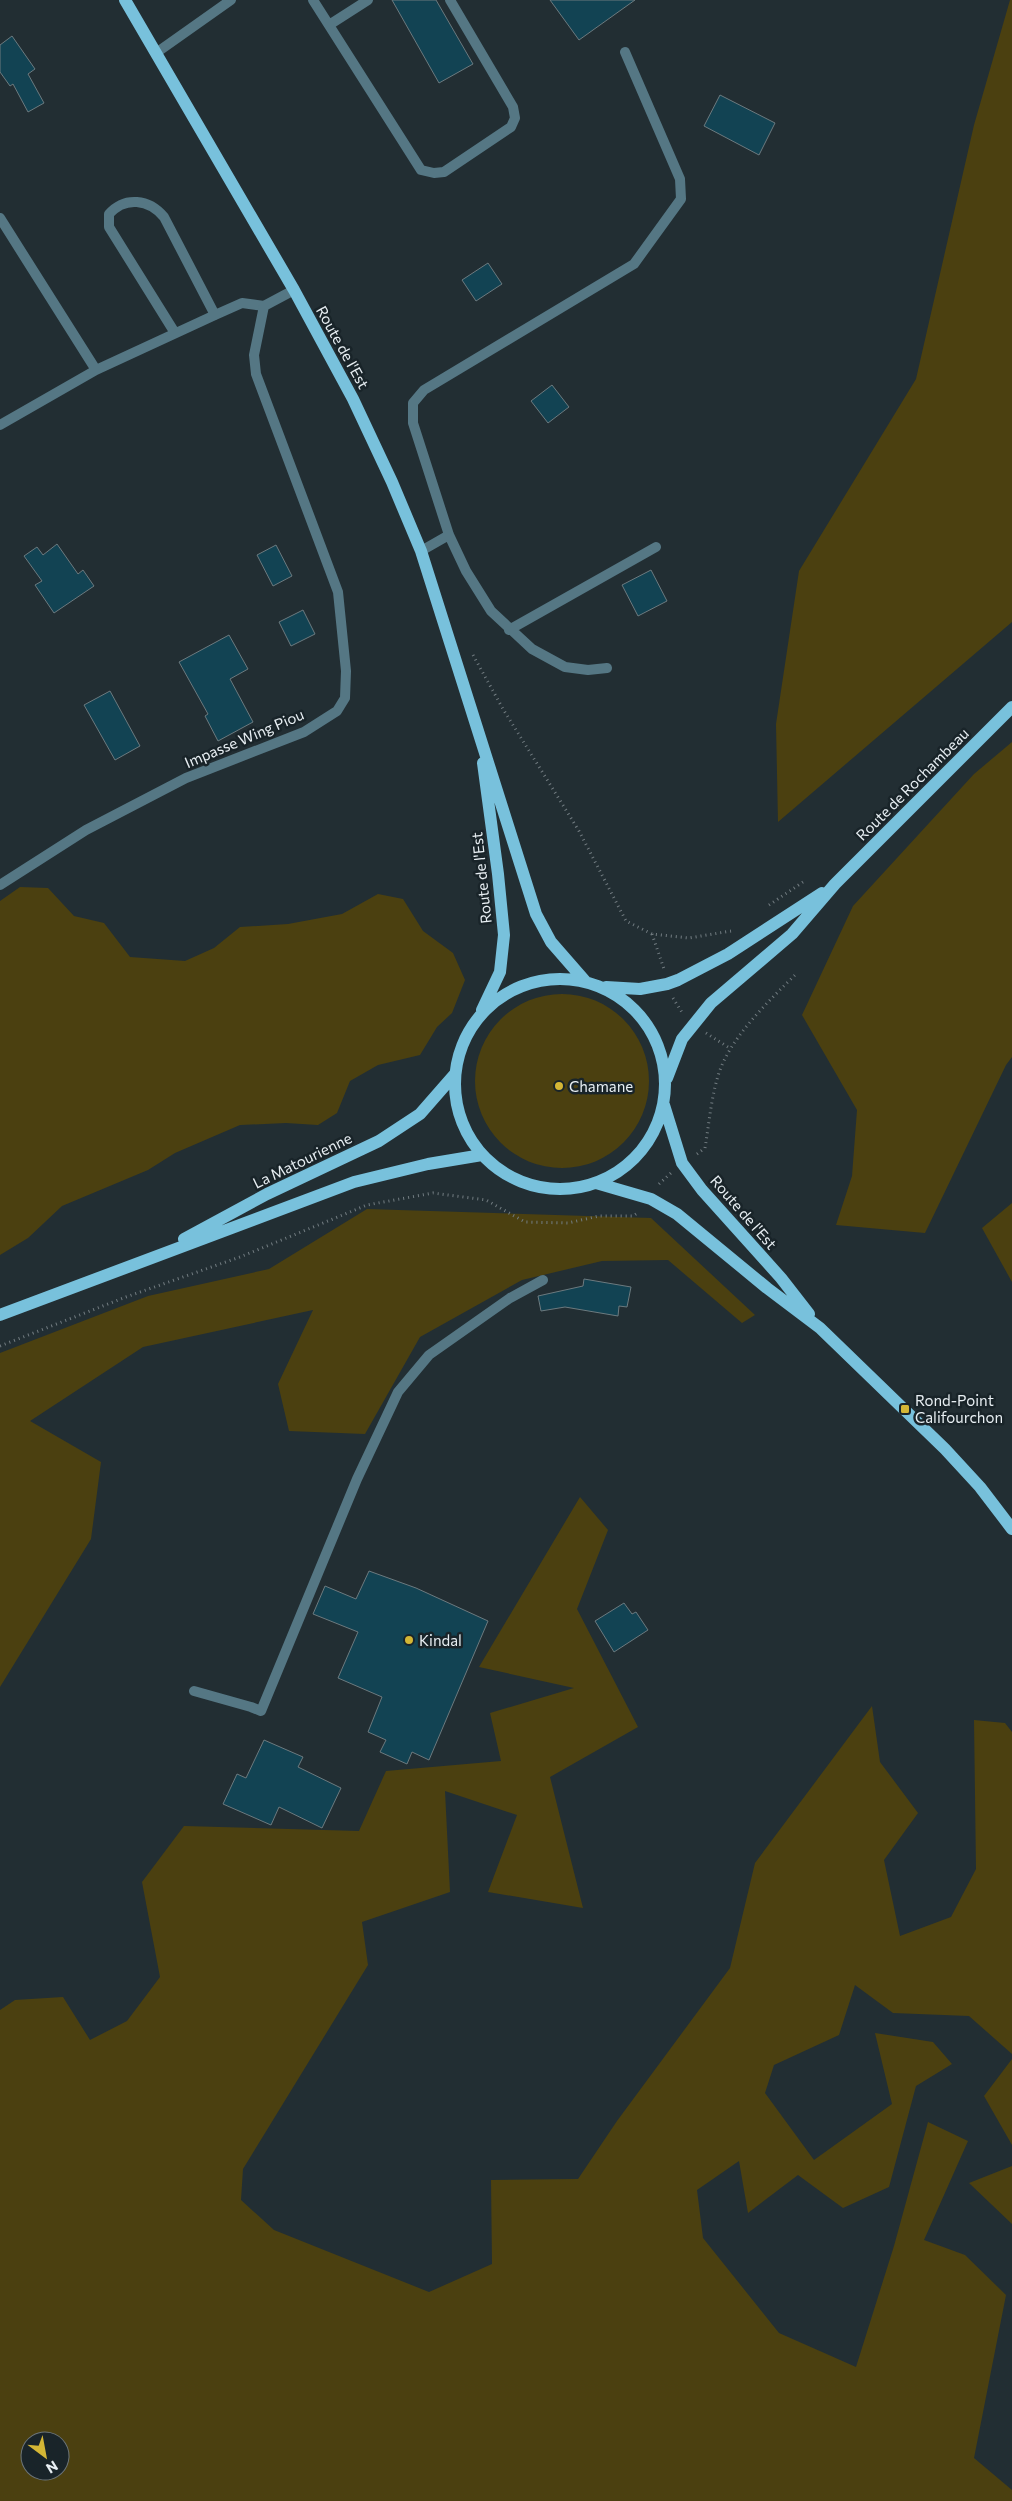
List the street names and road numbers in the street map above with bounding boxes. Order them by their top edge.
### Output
street label: Route de l'Est [313,302,373,392]
street label: Impasse Wing Piou [182,705,306,771]
street label: Route de Rochambeau [852,724,972,844]
street label: Route de l'Est [467,831,495,925]
street label: La Matourienne [250,1128,354,1192]
street label: Route de l'Est [707,1171,781,1253]

